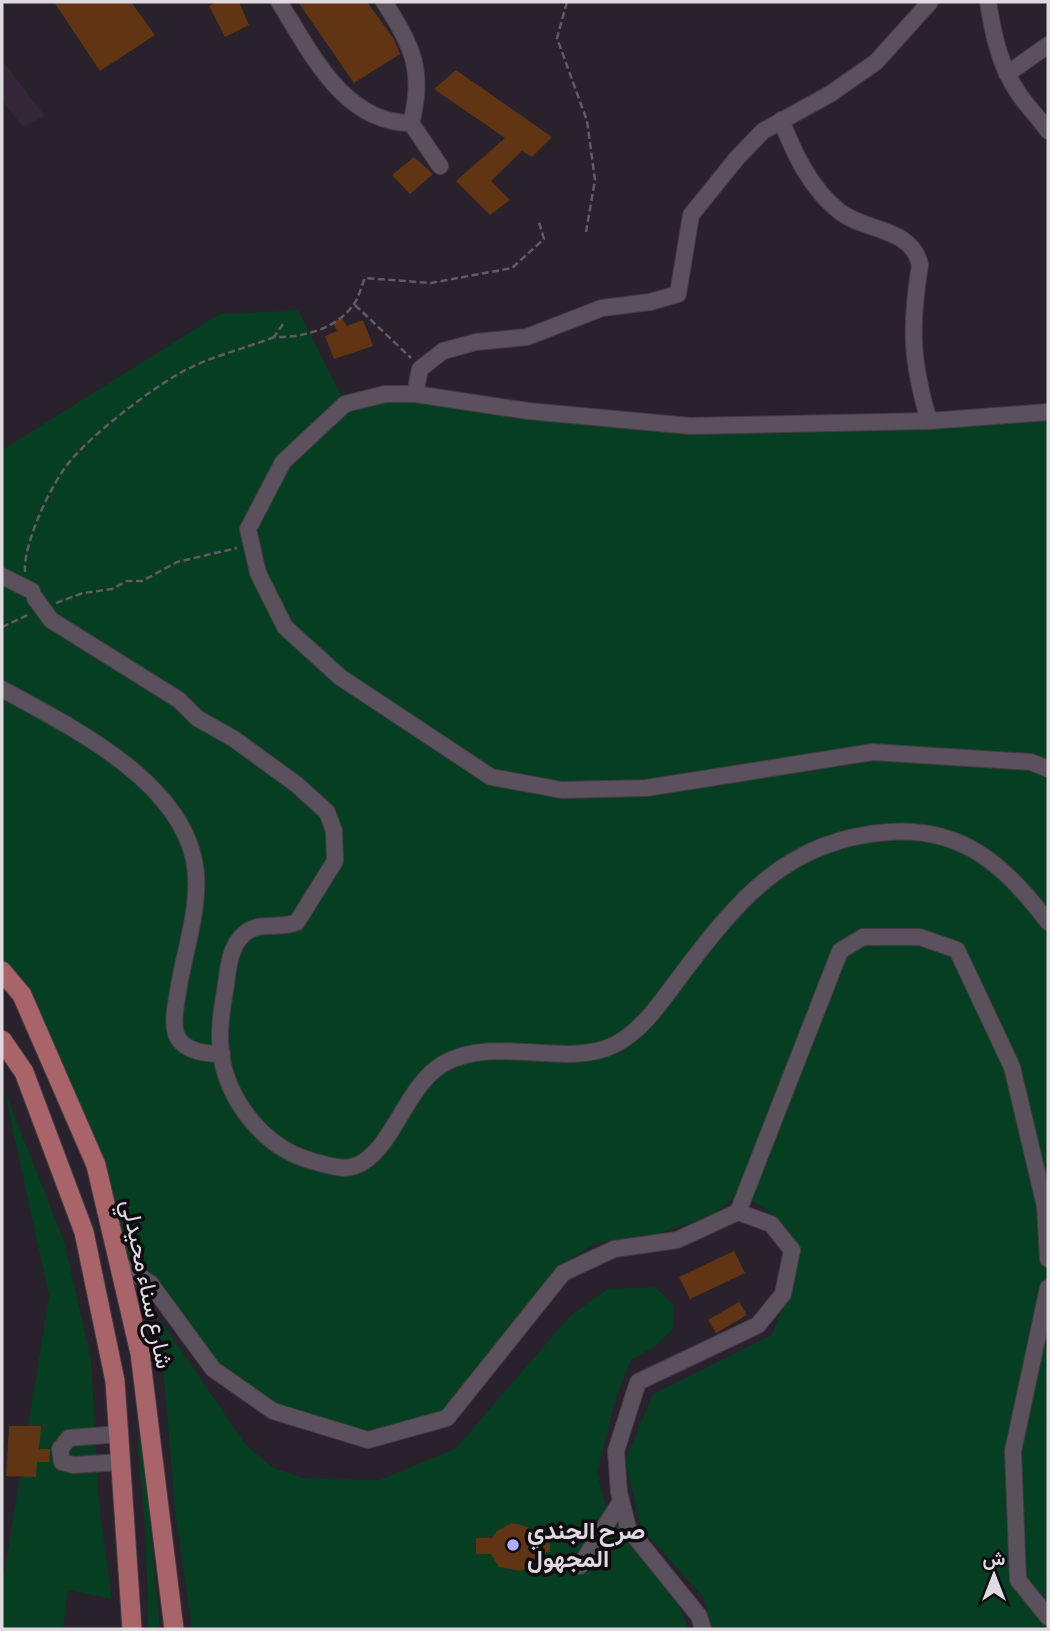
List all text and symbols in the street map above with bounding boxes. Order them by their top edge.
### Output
street label: شارع سناء محيدلي [111,1197,176,1372]
place label: صرح الجندي المجهول [527,1520,645,1574]
marker: صرح الجندي المجهول [505,1537,521,1553]
north arrow [959,1540,1029,1610]
text: ش [983,1550,1006,1570]

